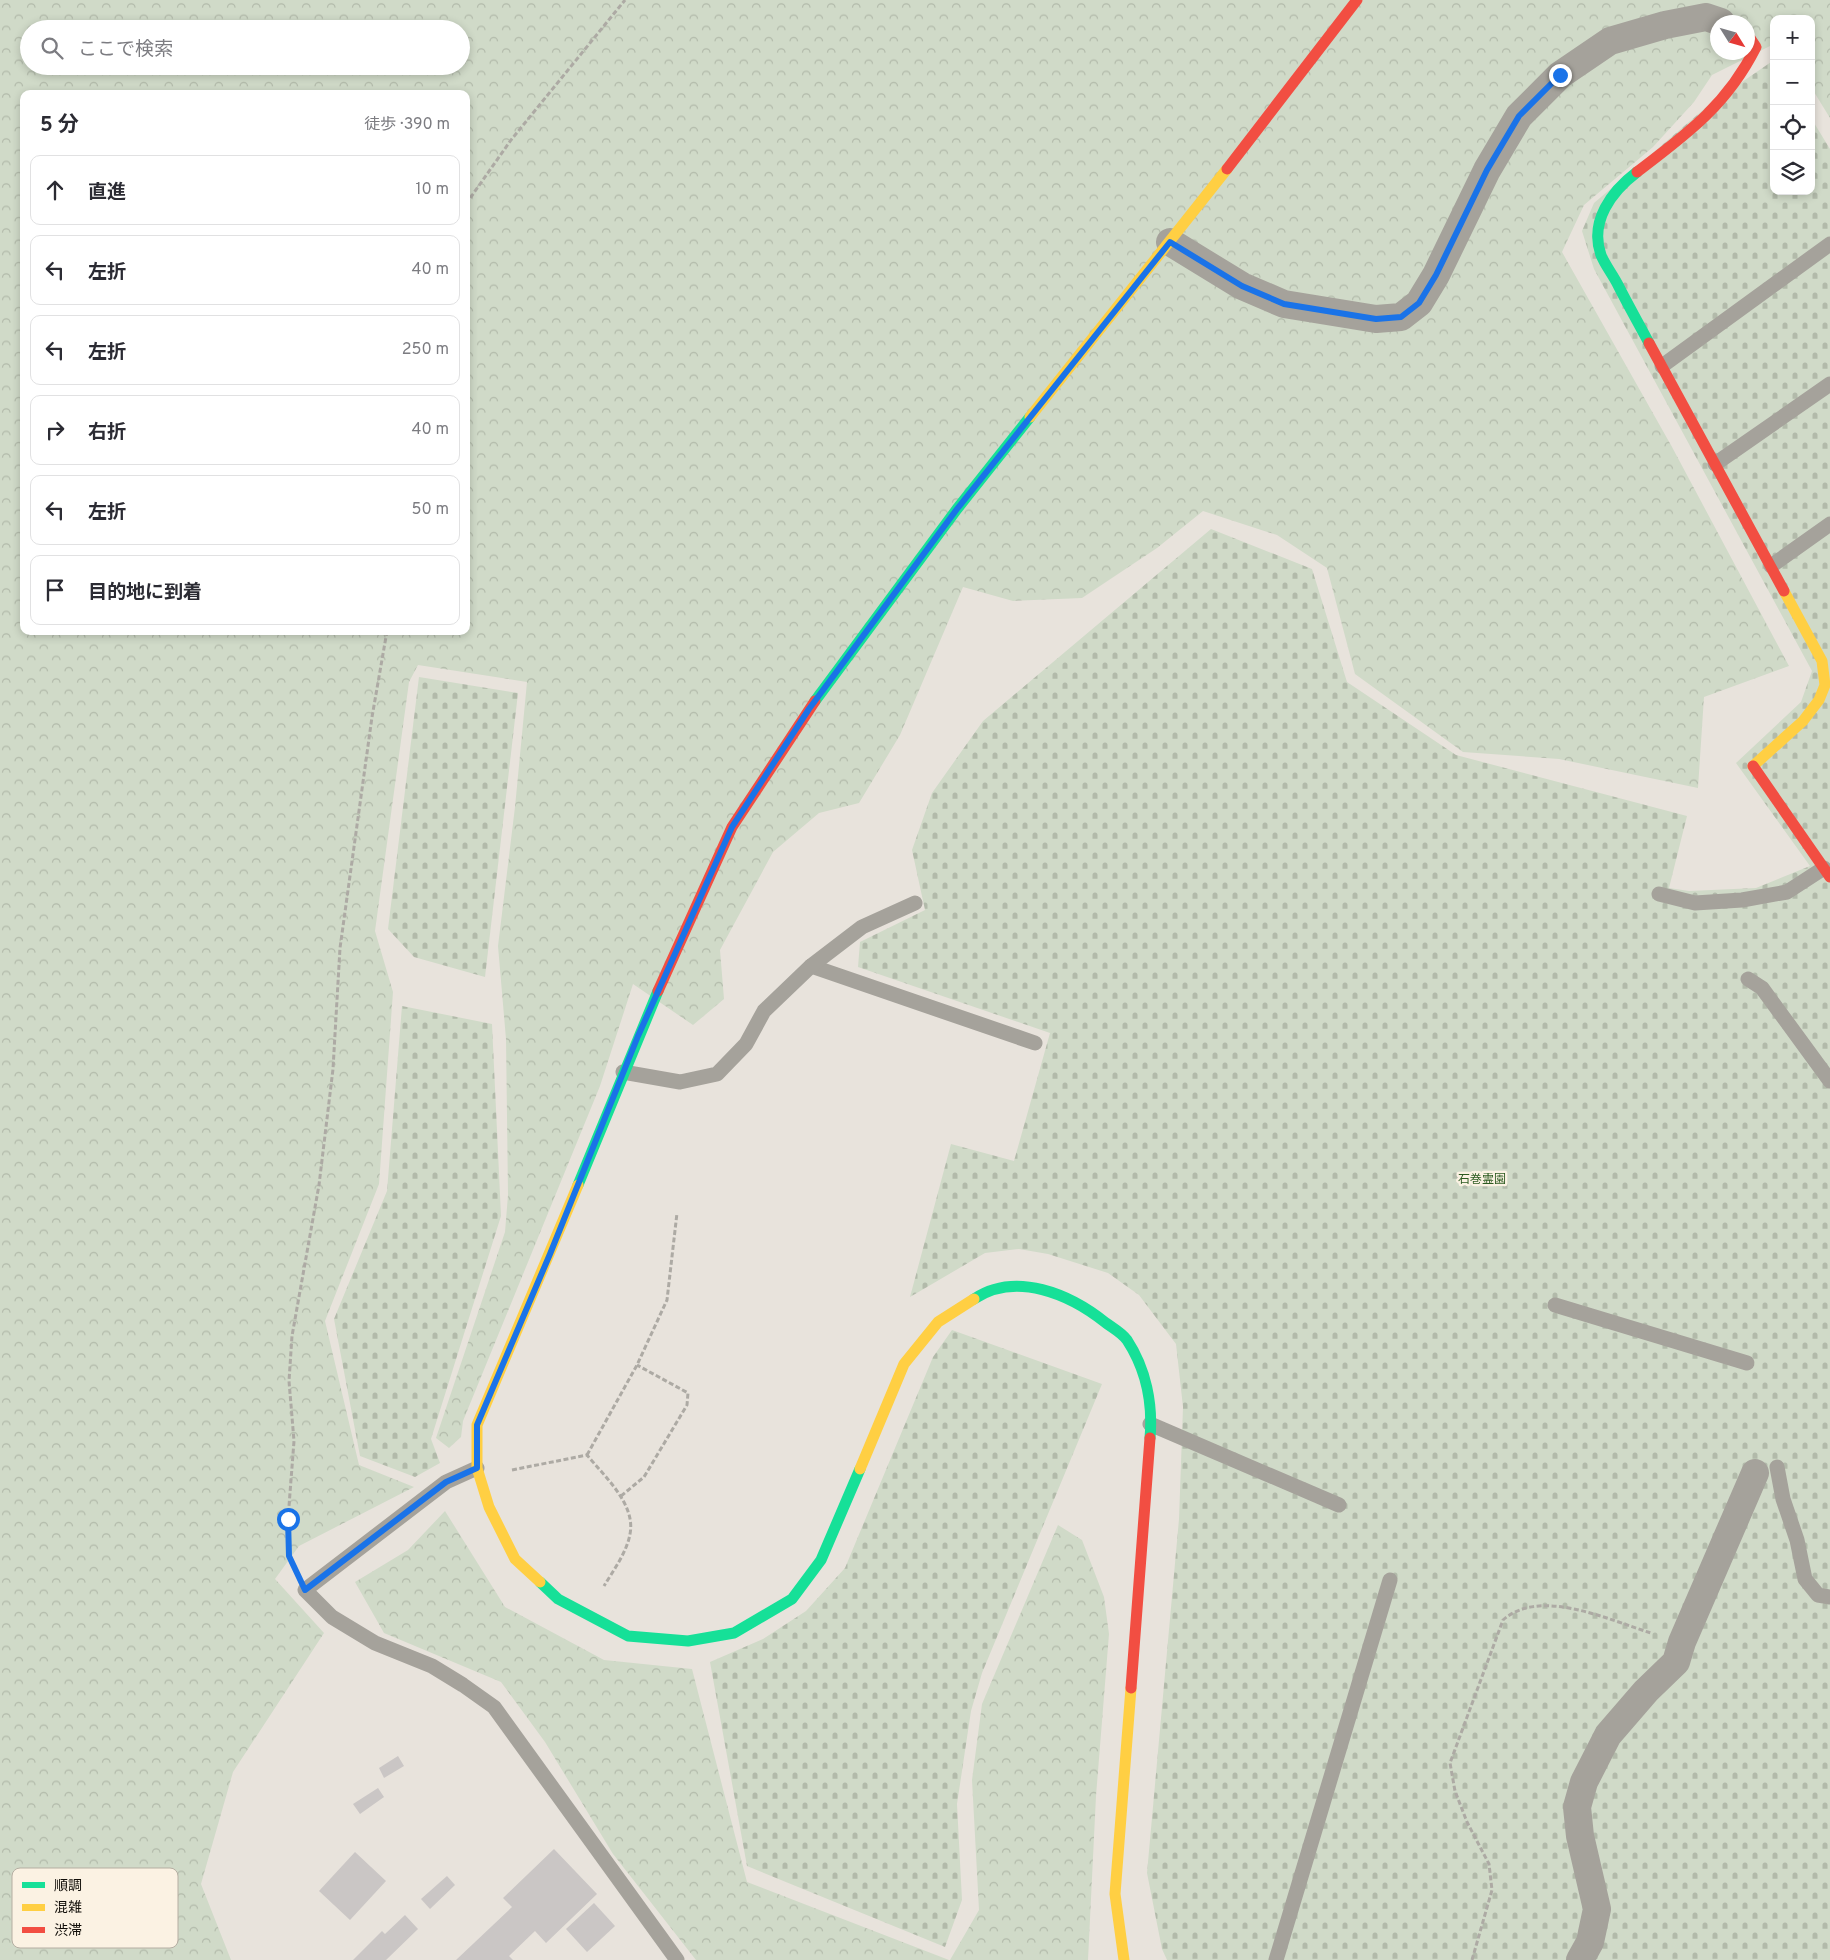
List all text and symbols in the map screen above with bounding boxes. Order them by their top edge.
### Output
north arrow [1710,15,1755,60]
map controls [1770,15,1815,195]
button: + [1770,15,1815,60]
search box [20,20,470,75]
icon: search [38,34,66,62]
text: ここで検索 [78,38,173,62]
button: − [1770,60,1815,105]
route end [1549,64,1572,87]
button: locate [1770,105,1815,150]
text: 5 分 [40,112,79,139]
text: 徒歩 · 390 m [364,115,450,135]
button: layers [1770,150,1815,195]
icon: ahead [41,176,69,204]
text: 10 m [415,180,449,200]
text: 直進 [88,181,126,205]
icon: left [41,256,69,284]
text: 40 m [411,260,449,280]
text: 左折 [88,261,126,285]
icon: left [41,336,69,364]
text: 250 m [402,340,449,360]
text: 左折 [88,341,126,365]
icon: right [41,416,69,444]
text: 40 m [411,420,449,440]
text: 右折 [88,421,126,445]
icon: left [41,496,69,524]
text: 50 m [412,500,449,520]
text: 左折 [88,501,126,525]
icon: arrive [41,576,69,604]
text: 目的地に到着 [88,581,202,605]
park label: 石巻霊園 [1458,1172,1506,1188]
route start [277,1508,300,1531]
legend [12,1868,178,1948]
text: 順調 [54,1878,82,1895]
text: 混雑 [54,1899,82,1917]
text: 渋滞 [54,1923,82,1940]

